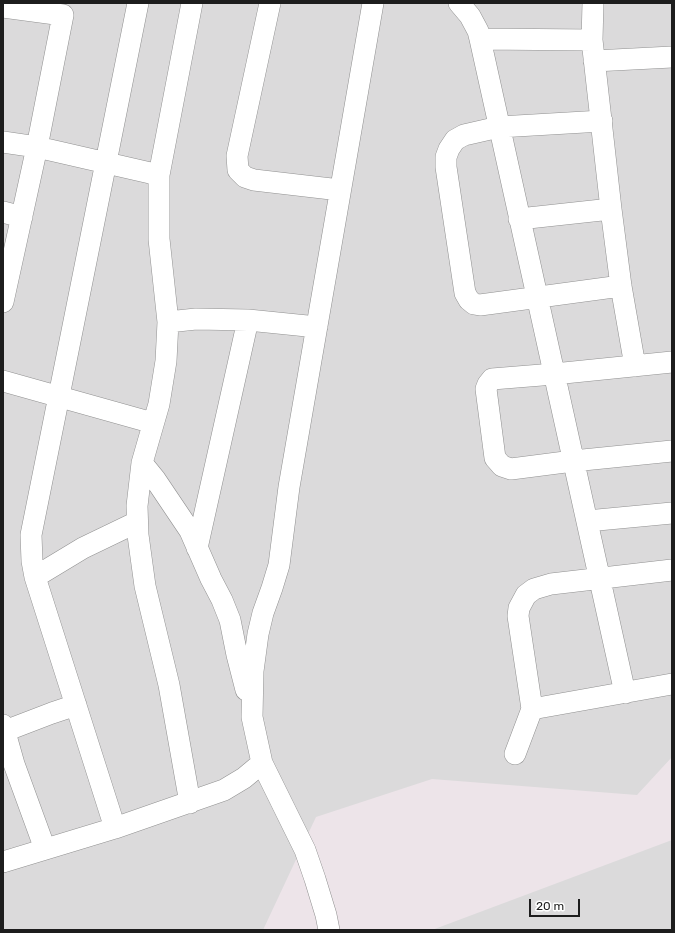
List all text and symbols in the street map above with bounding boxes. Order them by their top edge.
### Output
scale bar [531,891,582,917]
text: 20 m [536,899,564,913]

